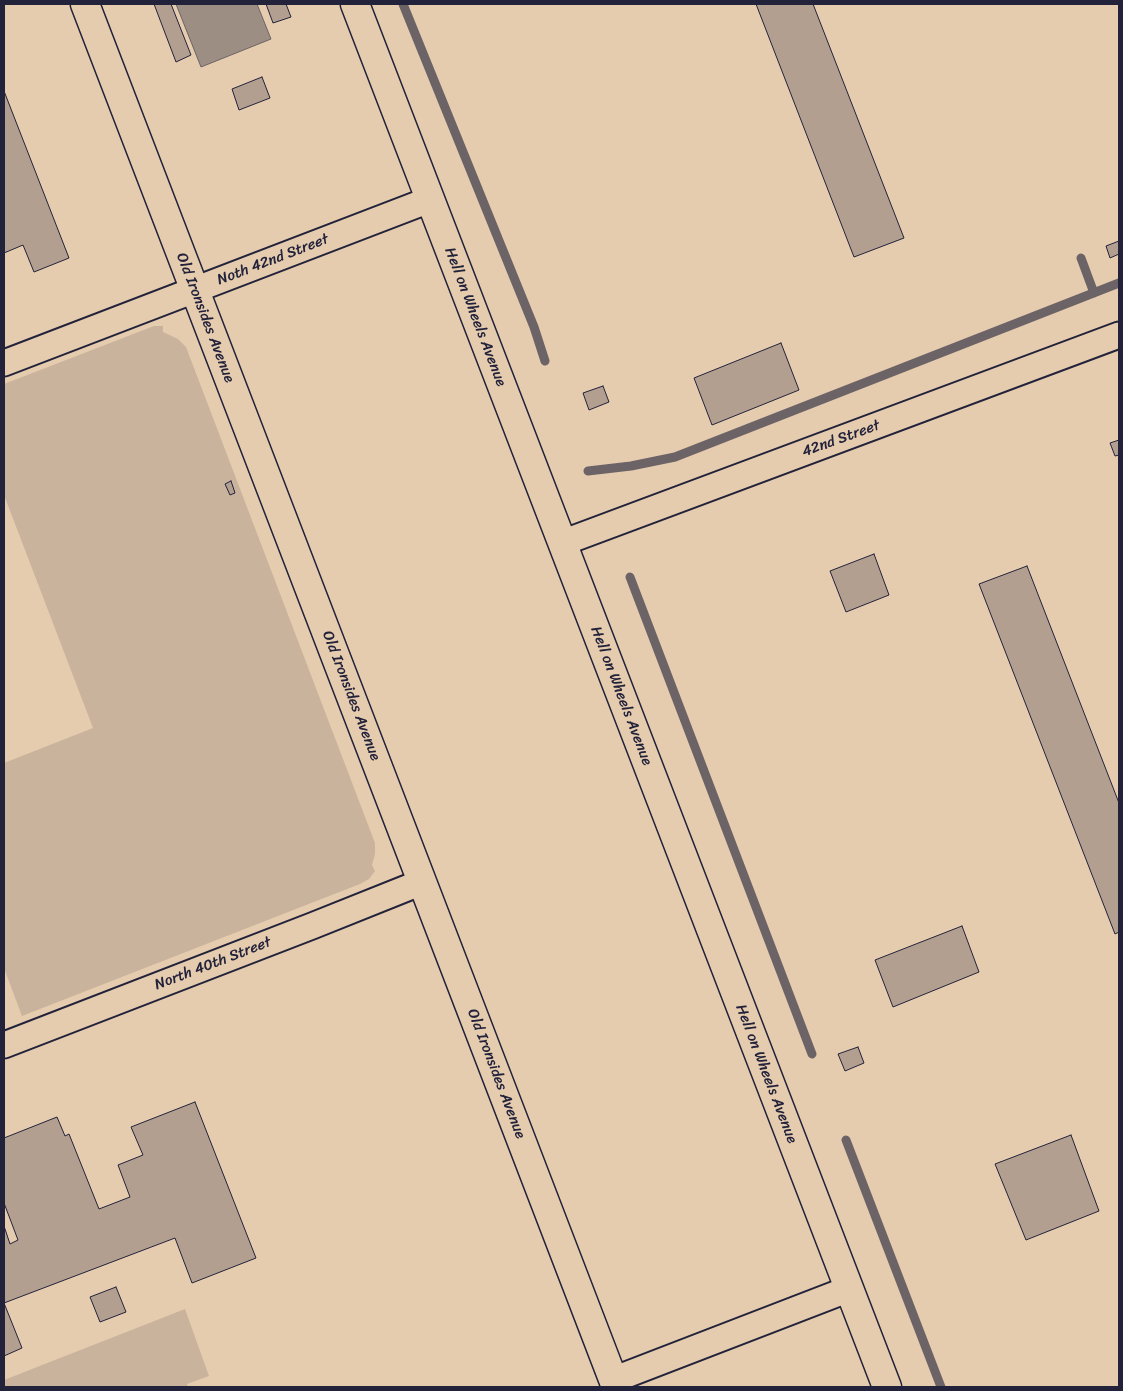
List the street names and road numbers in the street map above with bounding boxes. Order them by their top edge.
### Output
street label: Noth 42nd Street [215,230,331,290]
street label: Hell on Wheels Avenue [440,245,510,389]
street label: Old Ironsides Avenue [172,250,238,386]
street label: 42nd Street [800,417,882,461]
street label: Hell on Wheels Avenue [586,624,656,768]
street label: Old Ironsides Avenue [318,628,384,764]
street label: North 40th Street [152,934,274,994]
street label: Hell on Wheels Avenue [731,1002,801,1146]
street label: Old Ironsides Avenue [463,1006,529,1142]

